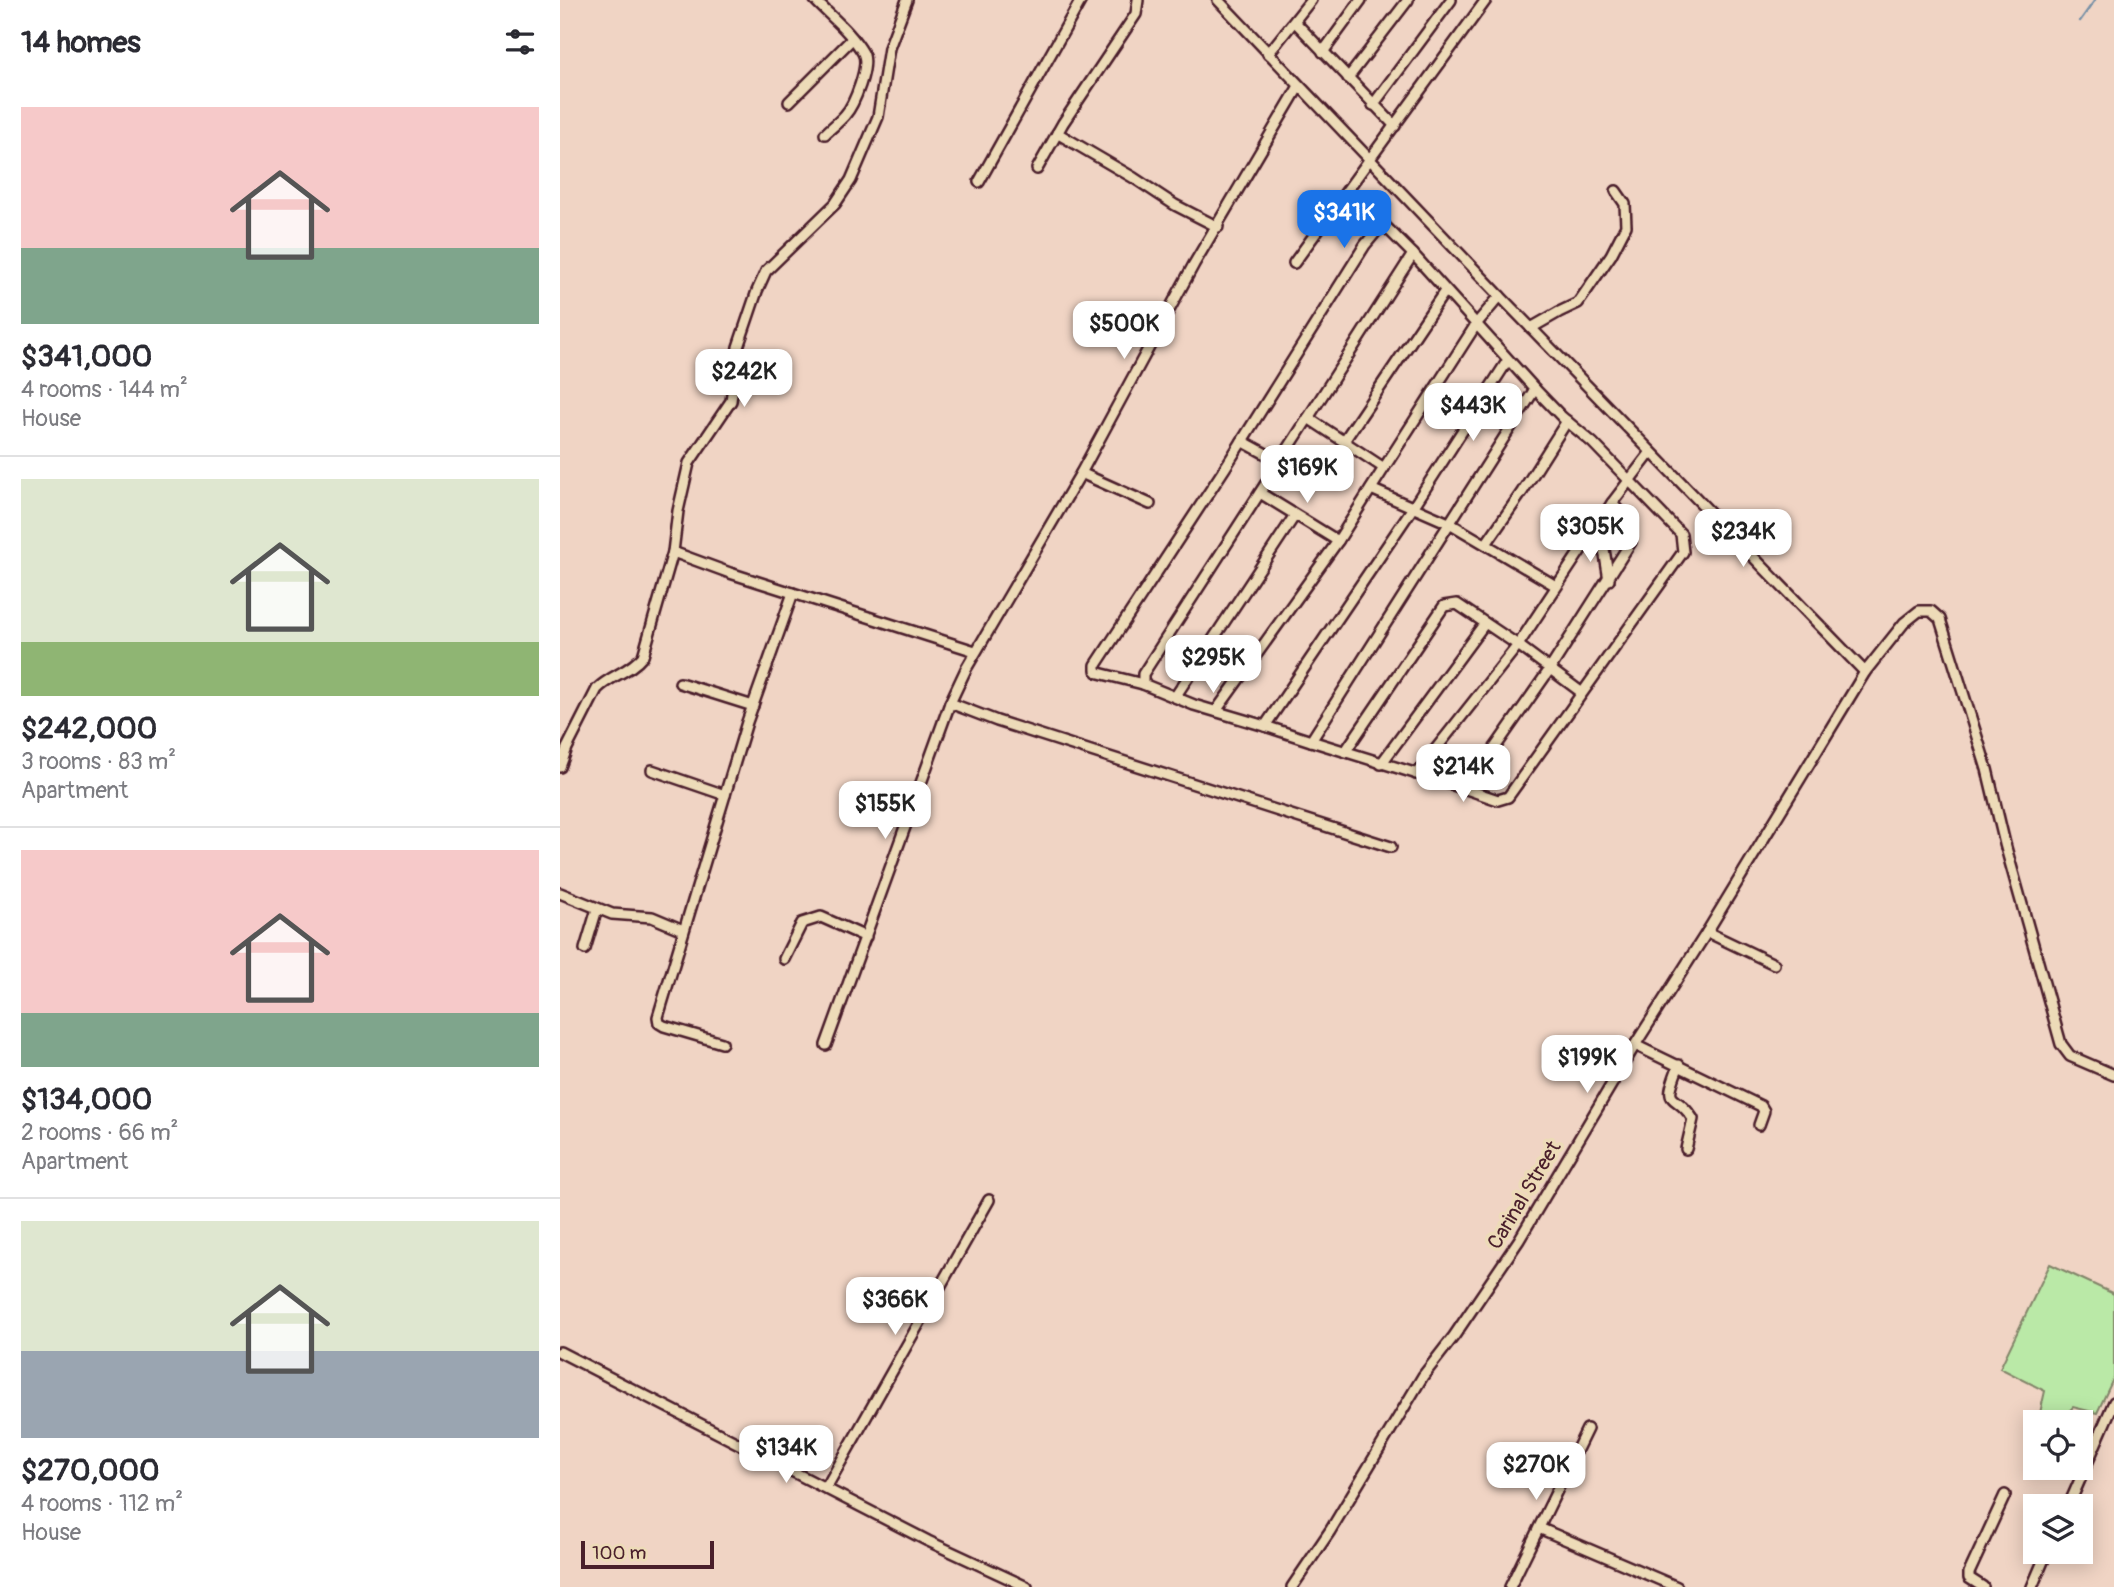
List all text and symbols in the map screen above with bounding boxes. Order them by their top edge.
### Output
icon: filters [501,23,539,61]
text: 14 homes [21,24,141,61]
icon: home [217,152,343,278]
pin: $341K [1295,190,1393,250]
text: $341K [1313,198,1375,227]
pin: $500K [1075,302,1173,361]
text: $500K [1089,309,1159,338]
text: $341,000 [21,338,152,375]
pin: $242K [695,350,793,409]
text: $242K [711,357,777,386]
text: 4 rooms · 144 m² [21,375,188,404]
pin: $443K [1424,384,1522,443]
text: $443K [1440,391,1506,420]
text: House [21,404,81,433]
pin: $169K [1258,446,1356,505]
text: $169K [1277,453,1337,482]
pin: $305K [1541,504,1639,564]
pin: $234K [1694,510,1792,569]
text: $305K [1556,512,1624,541]
text: $234K [1711,517,1775,546]
icon: home [217,524,343,650]
pin: $295K [1164,636,1262,695]
text: $295K [1181,643,1245,672]
text: $242,000 [21,710,157,747]
pin: $214K [1414,744,1512,804]
text: 3 rooms · 83 m² [21,747,176,776]
text: $214K [1432,752,1494,781]
text: Apartment [21,776,128,805]
pin: $155K [836,782,934,841]
text: $155K [855,789,915,818]
icon: home [217,895,343,1021]
pin: $199K [1538,1036,1636,1095]
text: $199K [1557,1043,1617,1072]
text: $134,000 [21,1081,152,1118]
text: 2 rooms · 66 m² [21,1118,178,1147]
street label: Carinal Street [1481,1136,1568,1254]
text: Apartment [21,1147,128,1176]
icon: home [217,1266,343,1392]
pin: $366K [846,1278,944,1337]
text: $366K [862,1285,928,1314]
map controls [2023,1410,2093,1564]
button: locate [2023,1410,2093,1480]
pin: $134K [737,1426,835,1485]
text: $134K [755,1433,817,1462]
pin: $270K [1487,1442,1585,1502]
text: $270K [1502,1450,1570,1479]
text: $270,000 [21,1452,159,1489]
text: 4 rooms · 112 m² [21,1489,183,1518]
button: layers [2023,1494,2093,1564]
text: House [21,1518,81,1547]
scale bar [581,1538,714,1570]
text: 100 m [592,1541,646,1565]

